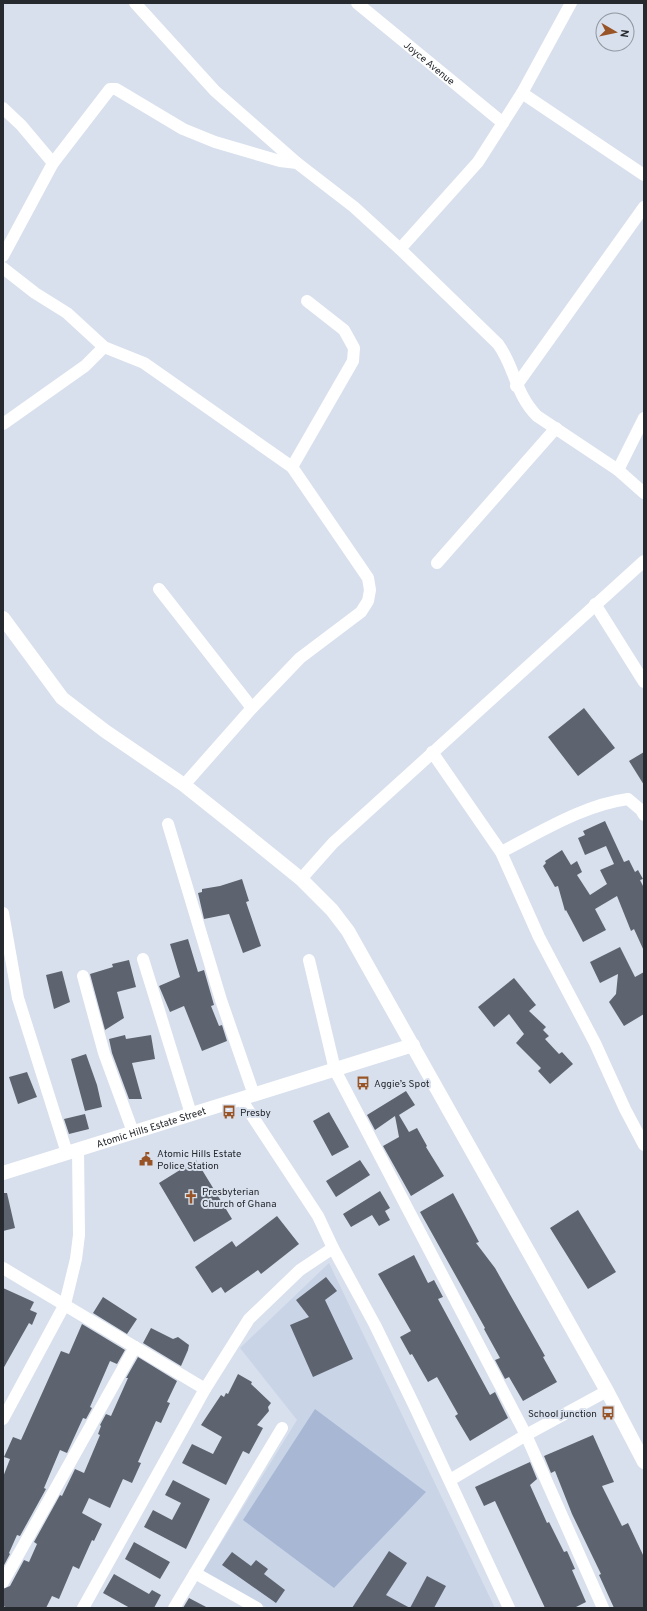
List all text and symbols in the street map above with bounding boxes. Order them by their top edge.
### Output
north arrow [595,12,635,52]
text: N [616,28,631,38]
street label: Joyce Avenue [401,39,457,89]
bus stop icon: Aggie’s Spot [355,1075,371,1091]
place label: Aggie’s Spot [374,1078,430,1091]
bus stop icon: Presby [221,1104,237,1120]
street label: Atomic Hills Estate Street [95,1105,208,1151]
place label: Presby [240,1107,271,1120]
place label: Atomic Hills Estate Police Station [157,1148,241,1173]
public building icon: Atomic Hills Estate Police Station [138,1151,154,1167]
place label: Presbyterian Church of Ghana [202,1186,276,1211]
church icon: Presbyterian Church of Ghana [183,1189,199,1205]
bus stop icon: School junction [600,1405,616,1421]
place label: School junction [528,1408,597,1421]

